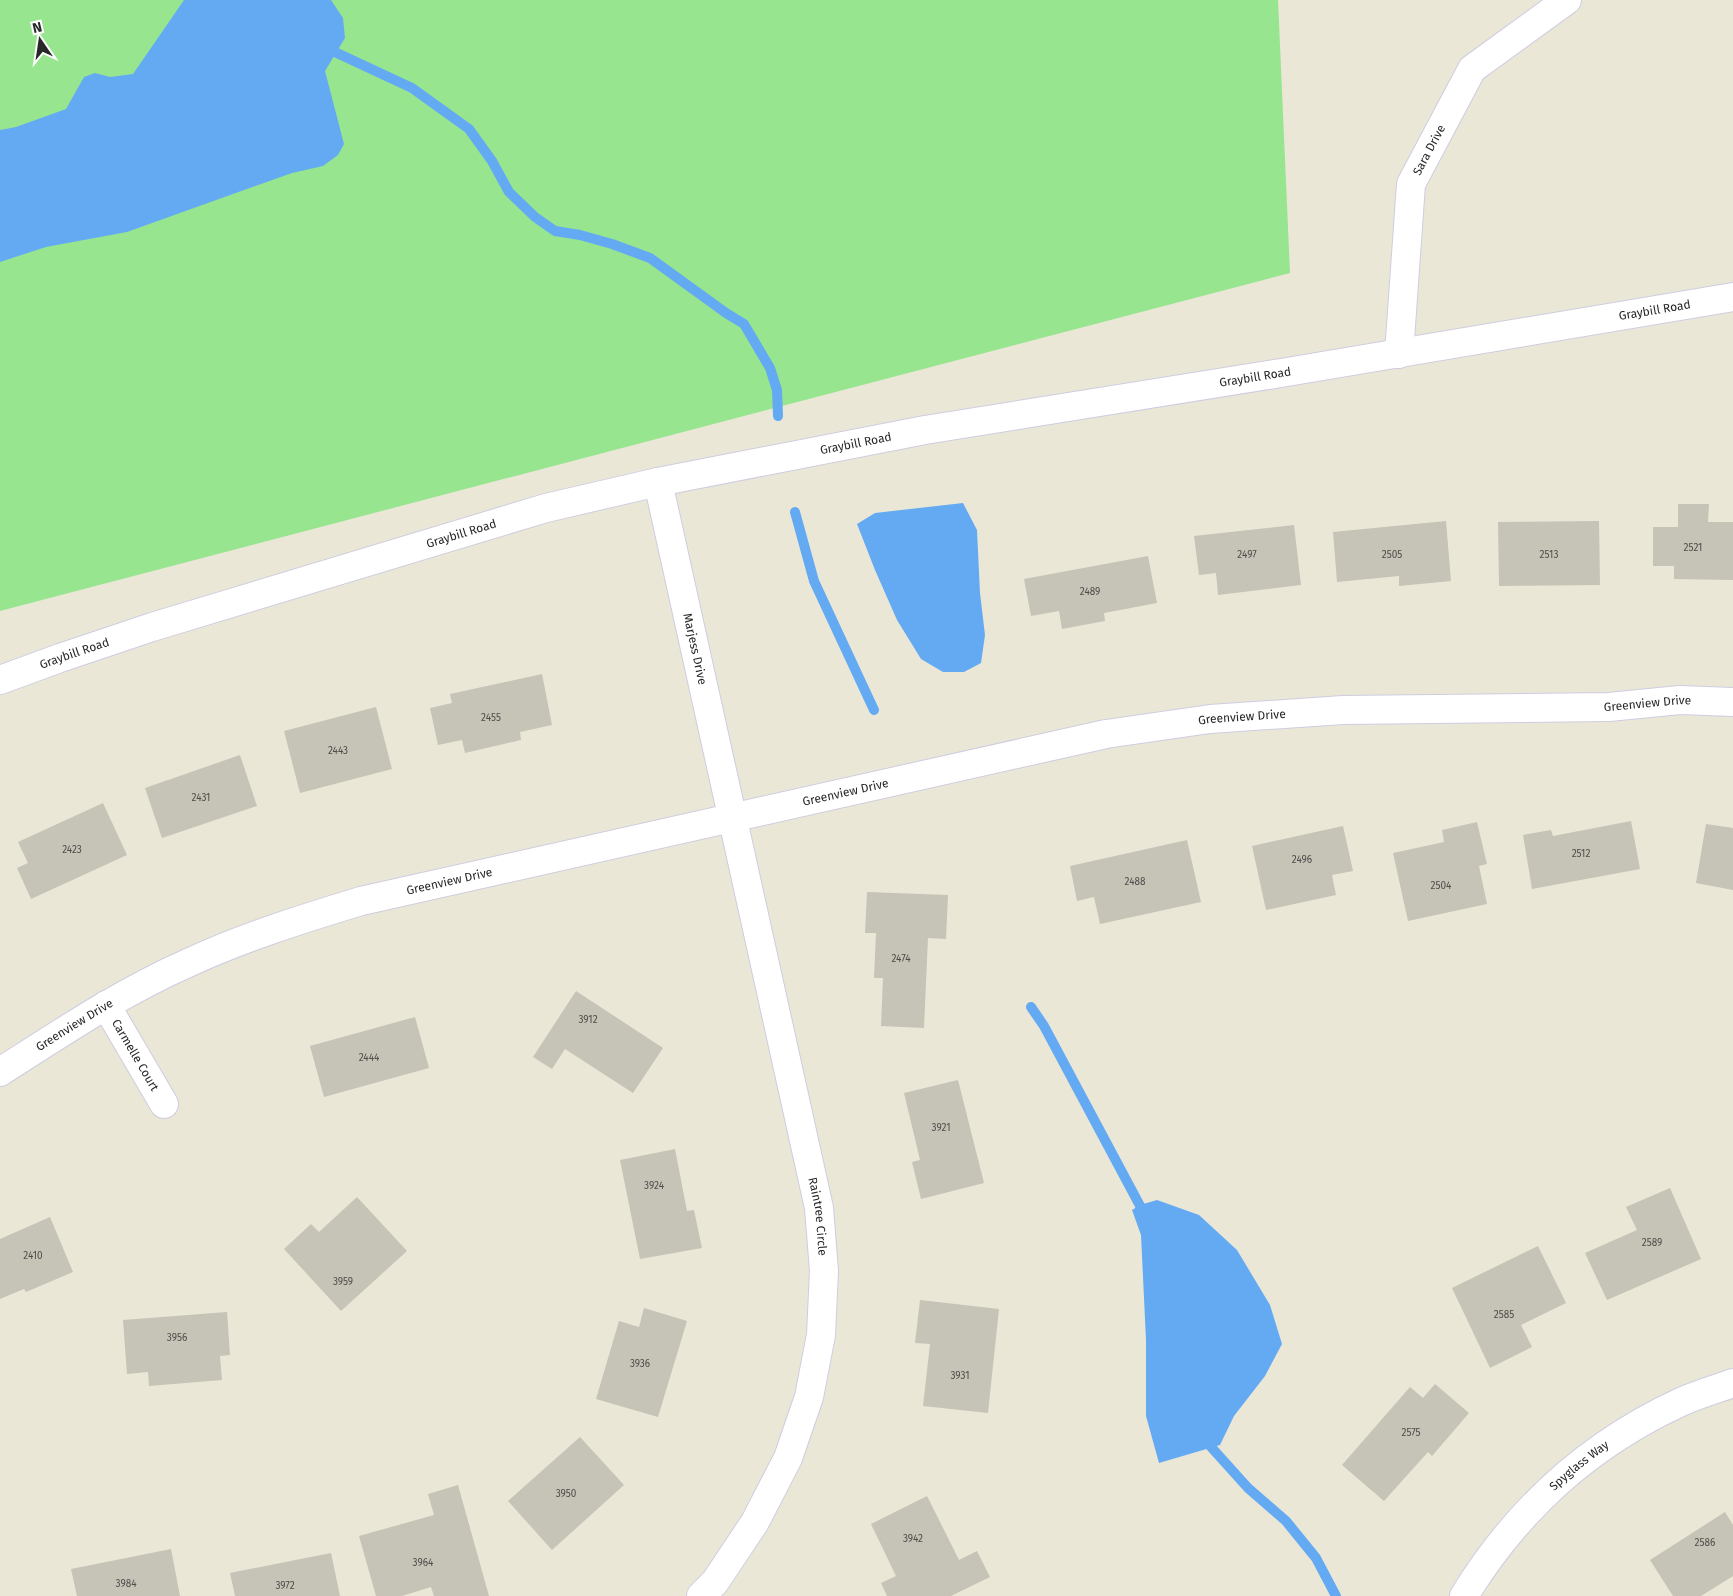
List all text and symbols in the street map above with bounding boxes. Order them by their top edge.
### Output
north arrow [15,15,65,65]
text: N [31,18,44,37]
street label: Sara Drive [1410,122,1448,178]
street label: Graybill Road [1618,297,1692,323]
street label: Graybill Road [1218,364,1292,390]
street label: Graybill Road [819,430,893,457]
street label: Graybill Road [424,516,498,551]
house number: 2521 [1684,542,1702,554]
house number: 2497 [1237,549,1257,561]
house number: 2505 [1382,549,1402,561]
house number: 2513 [1540,549,1558,561]
house number: 2489 [1080,586,1100,598]
street label: Marjess Drive [680,612,710,686]
street label: Graybill Road [38,635,111,672]
street label: Greenview Drive [1604,693,1691,714]
street label: Greenview Drive [1197,707,1286,728]
house number: 2455 [481,712,501,724]
house number: 2443 [328,745,348,757]
street label: Greenview Drive [801,776,890,809]
house number: 2431 [192,792,210,804]
house number: 2423 [62,844,82,856]
house number: 2512 [1572,848,1590,860]
house number: 2496 [1292,854,1312,866]
street label: Greenview Drive [405,865,494,898]
house number: 2488 [1124,876,1146,888]
house number: 2504 [1431,880,1452,892]
house number: 2474 [891,953,911,965]
street label: Greenview Drive [33,996,115,1054]
house number: 3912 [578,1014,598,1026]
street label: Carmelle Court [109,1017,162,1094]
house number: 2444 [359,1052,380,1064]
house number: 3921 [932,1122,950,1134]
street label: Raintree Circle [805,1176,830,1256]
house number: 3924 [644,1180,665,1192]
house number: 2589 [1642,1237,1662,1249]
house number: 2410 [23,1250,43,1262]
house number: 3959 [333,1276,353,1288]
house number: 2585 [1494,1309,1514,1321]
house number: 3956 [167,1332,187,1344]
house number: 3936 [630,1358,650,1370]
house number: 3931 [951,1370,970,1382]
house number: 2575 [1401,1427,1421,1439]
street label: Spyglass Way [1547,1438,1611,1493]
house number: 3950 [556,1488,577,1500]
house number: 3942 [903,1533,923,1545]
house number: 2586 [1695,1537,1715,1549]
house number: 3964 [413,1557,434,1569]
house number: 3984 [116,1578,137,1590]
house number: 3972 [275,1580,295,1592]

